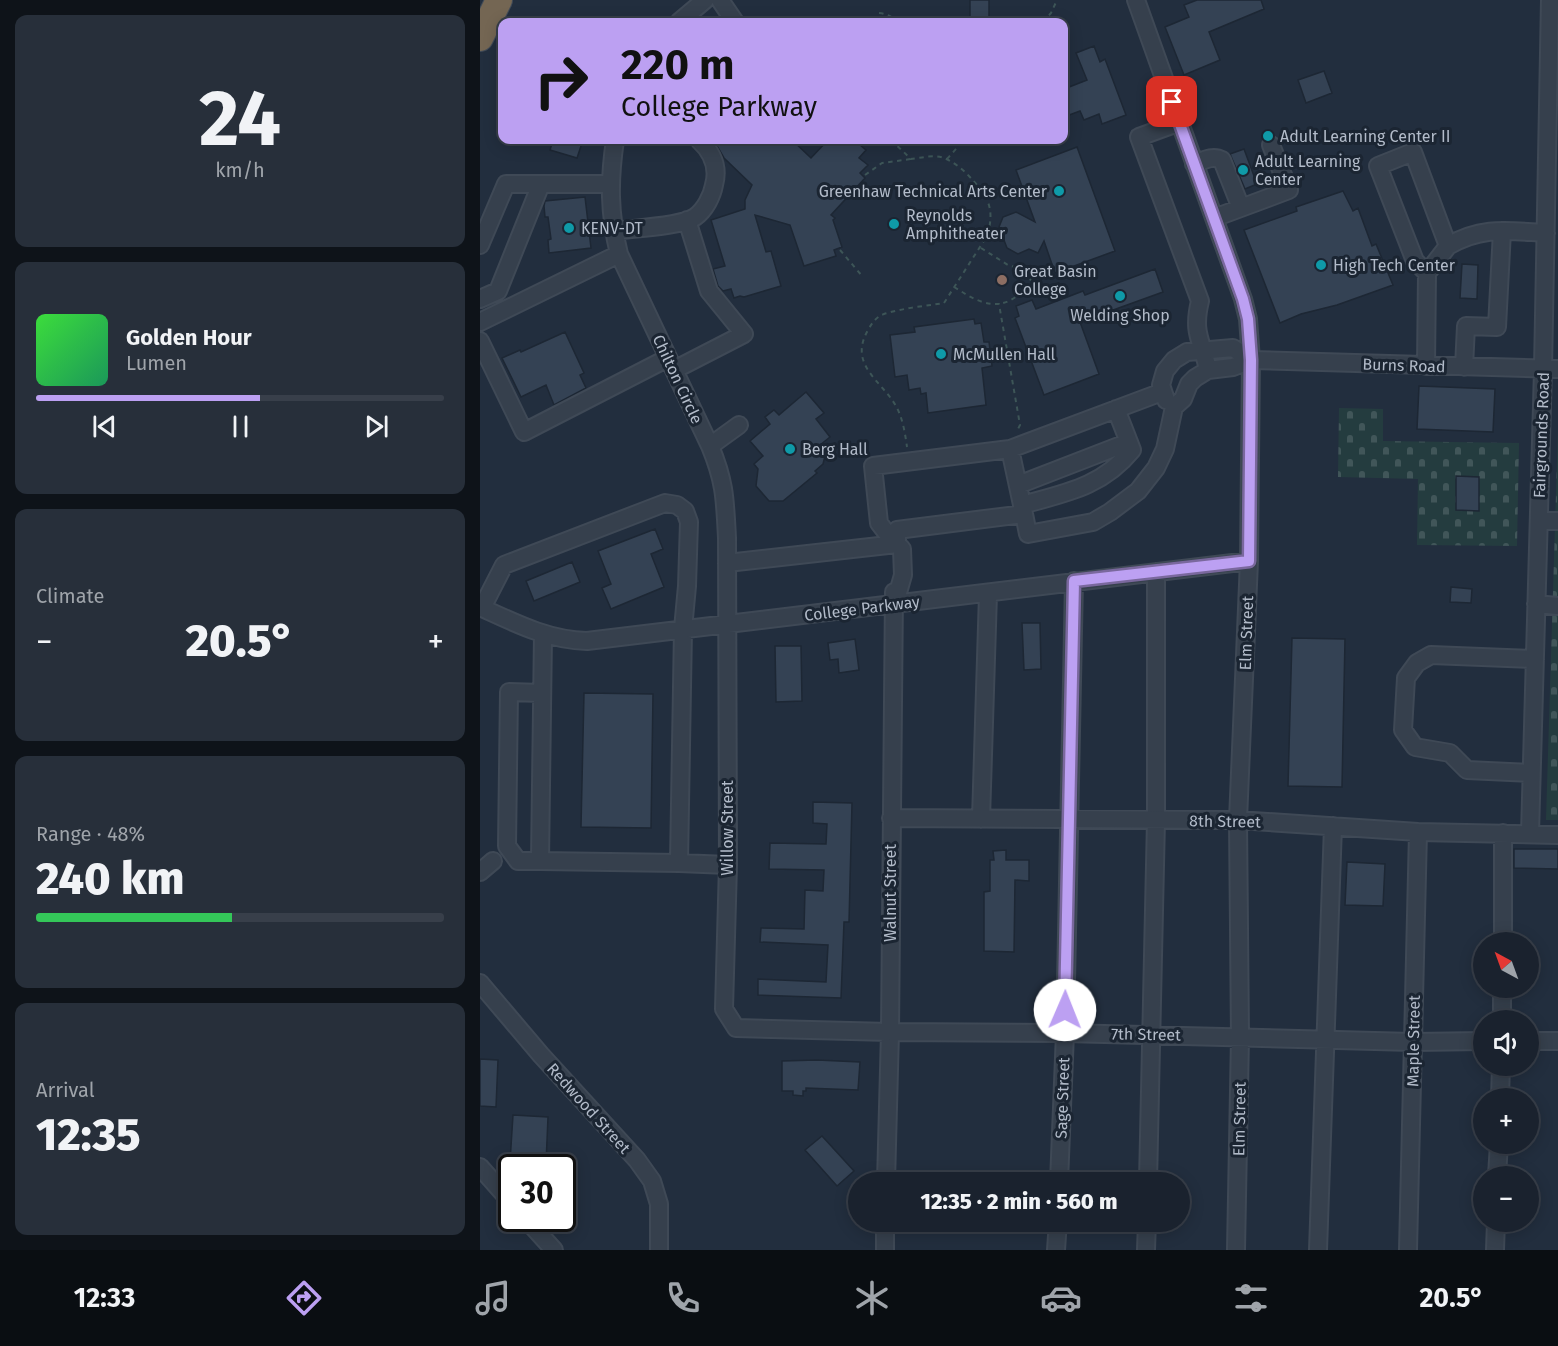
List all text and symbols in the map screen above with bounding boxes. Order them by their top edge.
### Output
text: 220 m [621,40,734,90]
icon: right [522,42,600,120]
text: 24 [199,72,281,166]
pin [1146,76,1197,127]
icon: arrive [1155,85,1188,118]
text: College Parkway [621,91,817,123]
place label: Adult Learning Center II [1280,127,1450,146]
marker: Adult Learning Center II [1261,129,1275,143]
place label: Adult Learning Center [1255,152,1361,189]
text: km/h [215,158,265,182]
marker: Adult Learning Center [1236,163,1250,177]
place label: Greenhaw Technical Arts Center [819,182,1048,201]
marker: Greenhaw Technical Arts Center [1052,184,1066,198]
place label: Reynolds Amphitheater [906,206,1006,243]
marker: Reynolds Amphitheater [887,217,901,231]
place label: KENV-DT [581,219,644,238]
marker: KENV-DT [562,221,576,235]
place label: High Tech Center [1333,256,1456,275]
marker: High Tech Center [1314,258,1328,272]
place label: Great Basin College [1014,262,1097,299]
marker: Great Basin College [995,273,1009,287]
marker: Welding Shop [1113,289,1127,303]
place label: Welding Shop [1070,306,1170,325]
text: Golden Hour [126,324,252,351]
street label: Chilton Circle [649,332,706,427]
place label: McMullen Hall [953,345,1056,364]
marker: McMullen Hall [934,347,948,361]
text: Lumen [126,351,187,375]
street label: Burns Road [1362,355,1446,376]
street label: Fairgrounds Road [1530,372,1553,498]
icon: previous [88,410,121,443]
icon: pause [224,410,257,443]
icon: next [360,410,393,443]
place label: Berg Hall [802,440,868,459]
marker: Berg Hall [783,442,797,456]
text: Climate [36,584,104,608]
street label: College Parkway [803,592,921,625]
street label: Elm Street [1236,595,1257,671]
text: 20.5° [185,614,295,668]
text: − [36,622,53,662]
text: + [428,622,444,662]
street label: Willow Street [718,780,737,876]
street label: 8th Street [1189,811,1261,832]
text: Range · 48% [36,822,145,846]
street label: Walnut Street [881,844,900,942]
text: 240 km [36,852,184,906]
north arrow [1473,932,1539,998]
map controls [1473,932,1539,1232]
position arrow [1033,978,1097,1042]
street label: Maple Street [1403,995,1424,1087]
button: sound [1473,1010,1539,1076]
street label: 7th Street [1111,1024,1181,1045]
street label: Sage Street [1052,1057,1073,1139]
street label: Redwood Street [543,1059,634,1158]
text: Arrival [36,1078,95,1102]
street label: Elm Street [1229,1081,1250,1156]
button: + [1473,1088,1539,1154]
text: 12:35 [36,1108,141,1162]
speed limit sign: 30 [498,1154,576,1232]
button: − [1473,1166,1539,1232]
text: 12:35 · 2 min · 560 m [921,1188,1117,1215]
icon: directions [283,1277,325,1319]
icon: music [472,1277,514,1319]
icon: phone [662,1277,704,1319]
icon: climate [851,1277,893,1319]
icon: car [1040,1277,1082,1319]
icon: filters [1230,1277,1272,1319]
text: 12:33 [74,1282,135,1314]
text: 20.5° [1419,1282,1484,1314]

